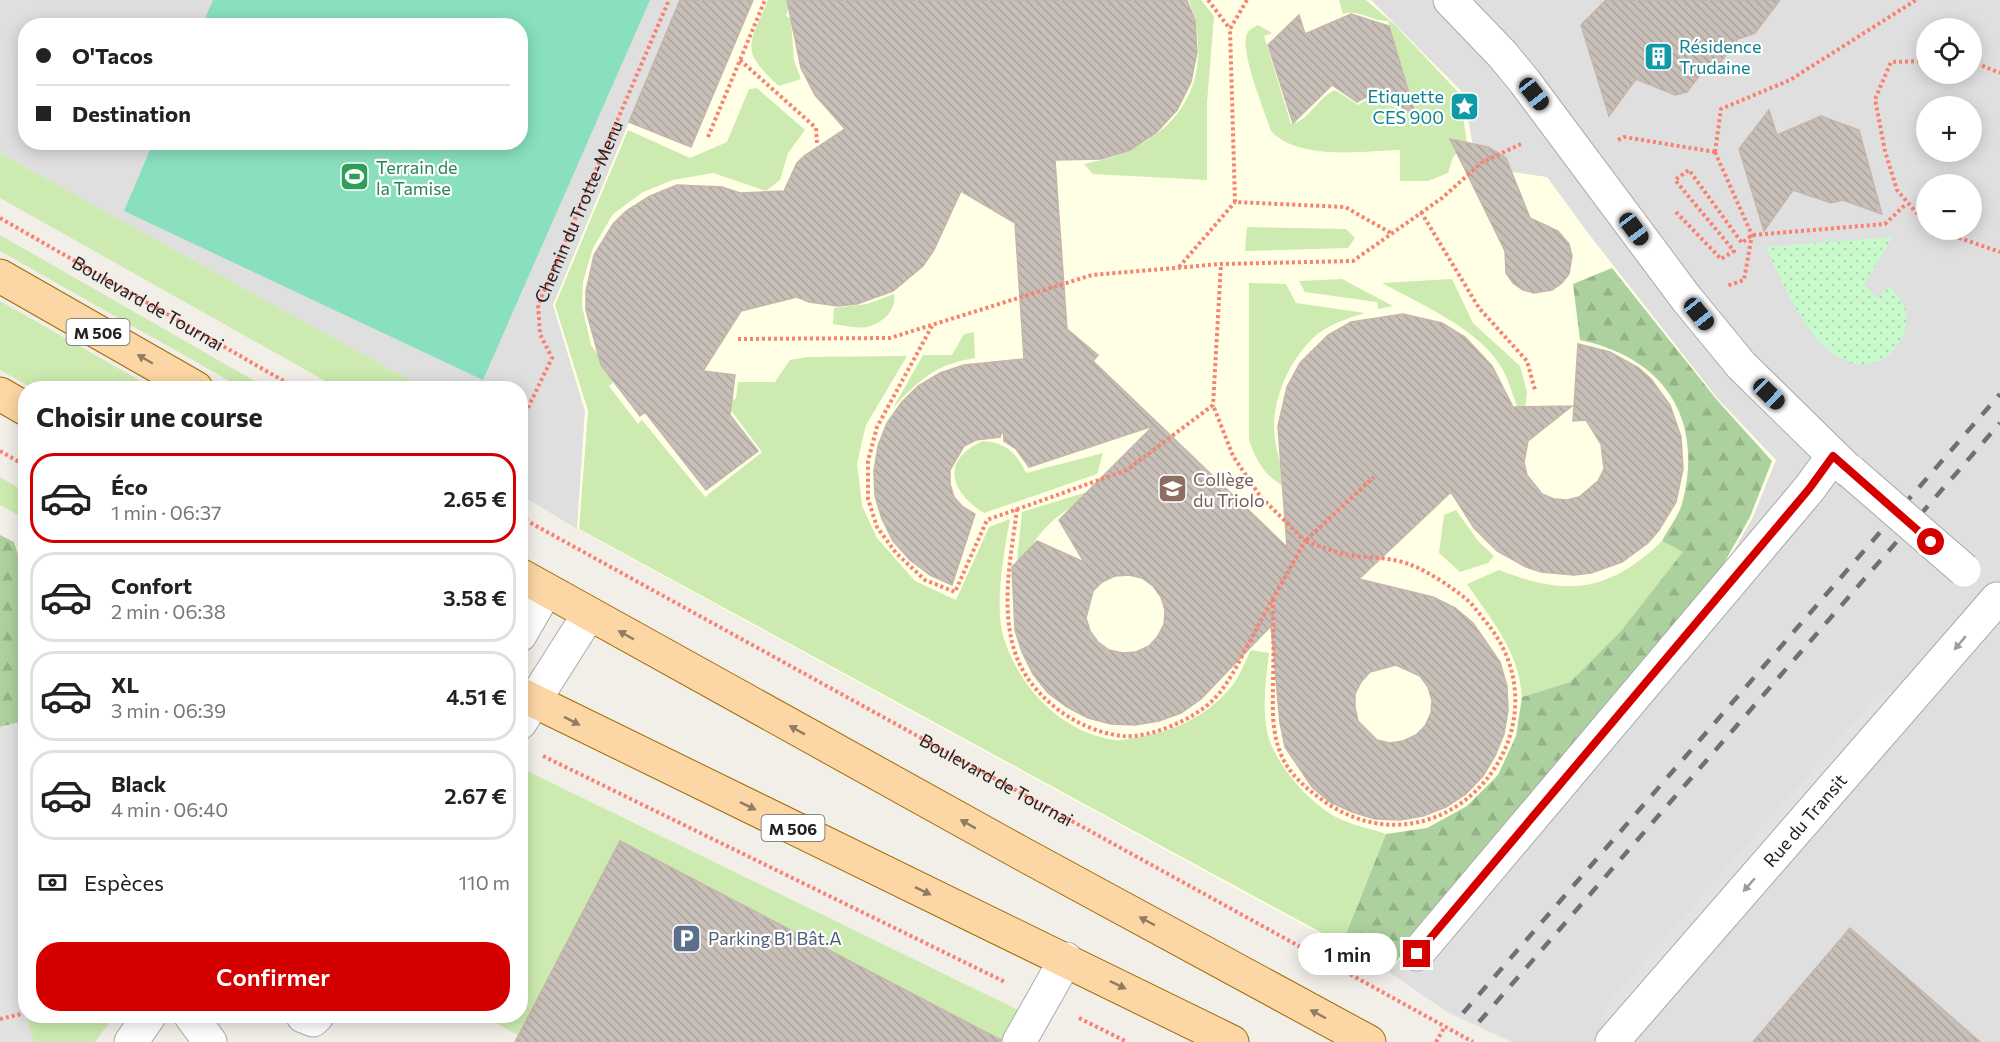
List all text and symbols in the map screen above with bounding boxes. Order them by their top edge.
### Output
map controls [1916,18,1982,240]
button: locate [1916,18,1982,84]
place label: Résidence Trudaine [1679,35,1761,78]
building icon: Résidence Trudaine [1642,40,1674,72]
text: O'Tacos [72,42,153,69]
car [1516,74,1552,114]
place label: Etiquette CES 900 [1367,85,1444,128]
place icon: Etiquette CES 900 [1449,90,1481,122]
button: + [1916,96,1982,162]
text: Destination [72,100,191,127]
street label: Chemin du Trotte-Menu [529,117,627,306]
place label: Terrain de la Tamise [376,156,458,199]
sports icon: Terrain de la Tamise [339,161,371,193]
button: − [1916,174,1982,240]
car [1616,209,1652,249]
street label: Boulevard de Tournai [68,251,228,355]
car [1681,294,1717,334]
road number: M 506 [66,319,130,345]
one-way arrow [136,354,153,364]
car [1750,375,1788,413]
text: Choisir une course [36,400,263,433]
place label: Collège du Triolo [1193,468,1265,511]
icon: car [39,471,93,525]
text: Éco [111,473,148,500]
school or university icon: Collège du Triolo [1156,473,1188,505]
text: 2.65 € [443,485,507,512]
text: 1 min · 06:37 [111,500,222,524]
route start [1917,528,1944,555]
icon: car [39,570,93,624]
text: Confort [111,572,192,599]
text: 3.58 € [443,584,507,611]
text: 2 min · 06:38 [111,599,226,623]
one-way arrow [618,630,635,640]
one-way arrow [1953,635,1966,651]
icon: car [39,669,93,723]
text: XL [111,671,139,698]
text: 4.51 € [446,683,507,710]
text: 3 min · 06:39 [111,698,226,722]
one-way arrow [564,716,581,726]
one-way arrow [788,725,805,735]
street label: Boulevard de Tournai [916,728,1077,830]
icon: car [39,768,93,822]
street label: Rue du Transit [1759,769,1851,871]
text: Black [111,770,166,797]
text: 2.67 € [444,782,507,809]
text: 4 min · 06:40 [111,797,228,821]
one-way arrow [739,801,756,811]
road number: M 506 [762,815,824,841]
one-way arrow [959,819,976,829]
icon: cash [36,866,69,899]
text: Espèces [84,869,164,896]
text: 110 m [459,870,510,894]
one-way arrow [1742,877,1755,893]
one-way arrow [915,886,932,895]
one-way arrow [1138,916,1155,926]
parking icon: Parking B1 Bât.A [671,922,703,954]
place label: Parking B1 Bât.A [708,927,842,949]
callout: 1 min [1297,933,1396,975]
route end [1403,940,1430,967]
button: Confirmer [36,942,510,1011]
text: 1 min [1324,942,1371,966]
one-way arrow [1110,981,1127,990]
one-way arrow [1309,1009,1326,1019]

